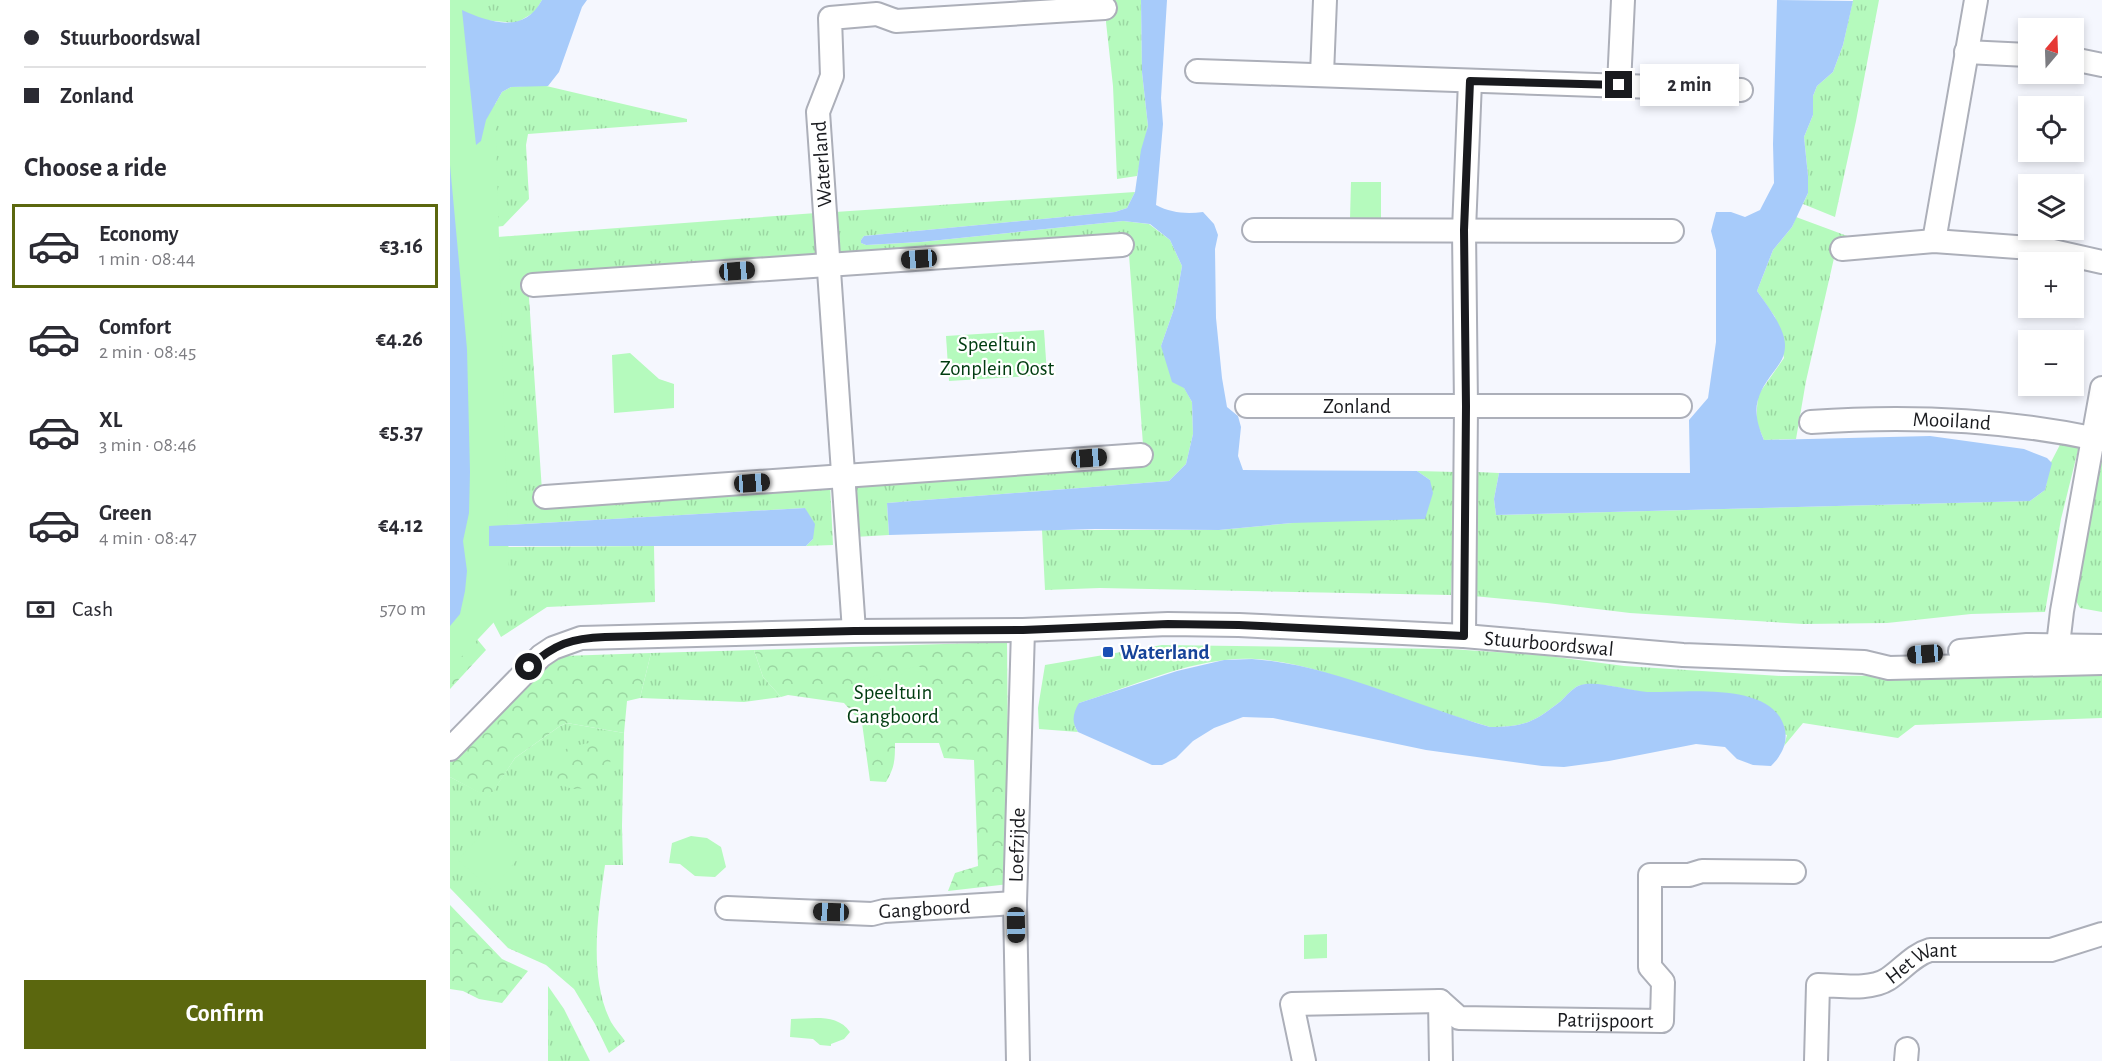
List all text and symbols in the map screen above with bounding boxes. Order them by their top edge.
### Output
north arrow [2018,18,2084,84]
map controls [2018,18,2084,396]
text: Stuurboordswal [60,27,201,49]
callout: 2 min [1640,64,1739,106]
route end [1605,71,1632,98]
text: 2 min [1667,75,1712,95]
text: Zonland [60,85,134,107]
button: locate [2018,96,2084,162]
street label: Waterland [808,120,835,208]
text: Choose a ride [24,154,167,181]
button: layers [2018,174,2084,240]
icon: car [27,219,81,273]
text: Economy [99,223,179,245]
text: €3.16 [380,235,423,257]
text: 1 min · 08:44 [99,249,195,269]
car [900,249,938,269]
button: + [2018,252,2084,318]
car [718,261,756,281]
icon: car [27,312,81,366]
text: Comfort [99,316,171,338]
text: €4.26 [376,328,423,350]
button: − [2018,330,2084,396]
park label: Speeltuin Zonplein Oost [940,334,1055,379]
text: 2 min · 08:45 [99,342,196,362]
street label: Zonland [1323,396,1391,417]
icon: car [27,405,81,459]
street label: Mooiland [1913,408,1992,433]
text: XL [99,409,122,431]
text: €5.37 [379,421,423,443]
text: 3 min · 08:46 [99,435,197,455]
car [1070,448,1108,468]
car [733,473,771,493]
icon: car [27,498,81,552]
text: Green [99,502,152,524]
text: €4.12 [378,514,423,536]
text: 4 min · 08:47 [99,528,197,548]
icon: cash [24,593,57,626]
text: Cash [72,598,113,620]
text: 570 m [379,599,426,619]
street label: Stuurboordswal [1483,627,1615,659]
place label: Waterland [1120,642,1210,663]
car [1906,644,1944,664]
marker: Waterland [1101,645,1115,659]
route start [515,653,542,680]
park label: Speeltuin Gangboord [847,682,939,727]
street label: Loefzijde [1005,807,1028,883]
street label: Gangboord [878,895,971,922]
car [813,902,849,922]
car [1007,907,1025,943]
street label: Het Want [1881,939,1957,988]
button: Confirm [24,980,426,1049]
street label: Patrijspoort [1557,1009,1654,1031]

